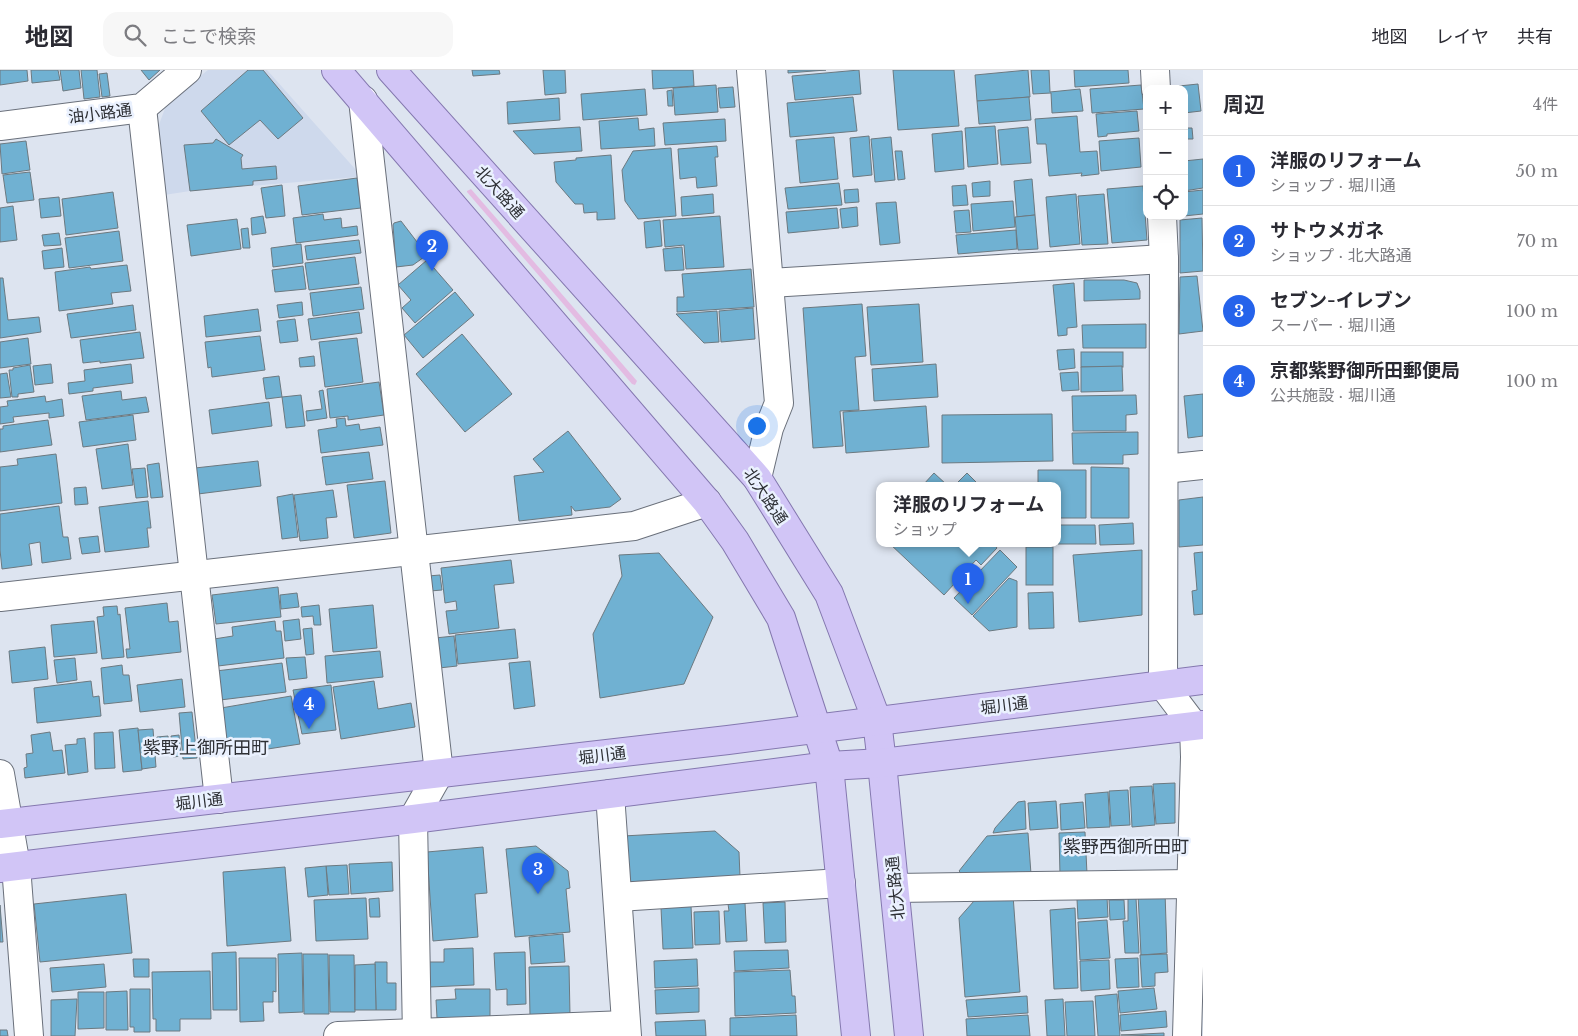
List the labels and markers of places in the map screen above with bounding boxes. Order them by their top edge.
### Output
pin: 2 [416,230,448,271]
pin: 1 [952,563,984,604]
pin: 4 [293,688,325,729]
pin: 3 [522,853,554,894]

